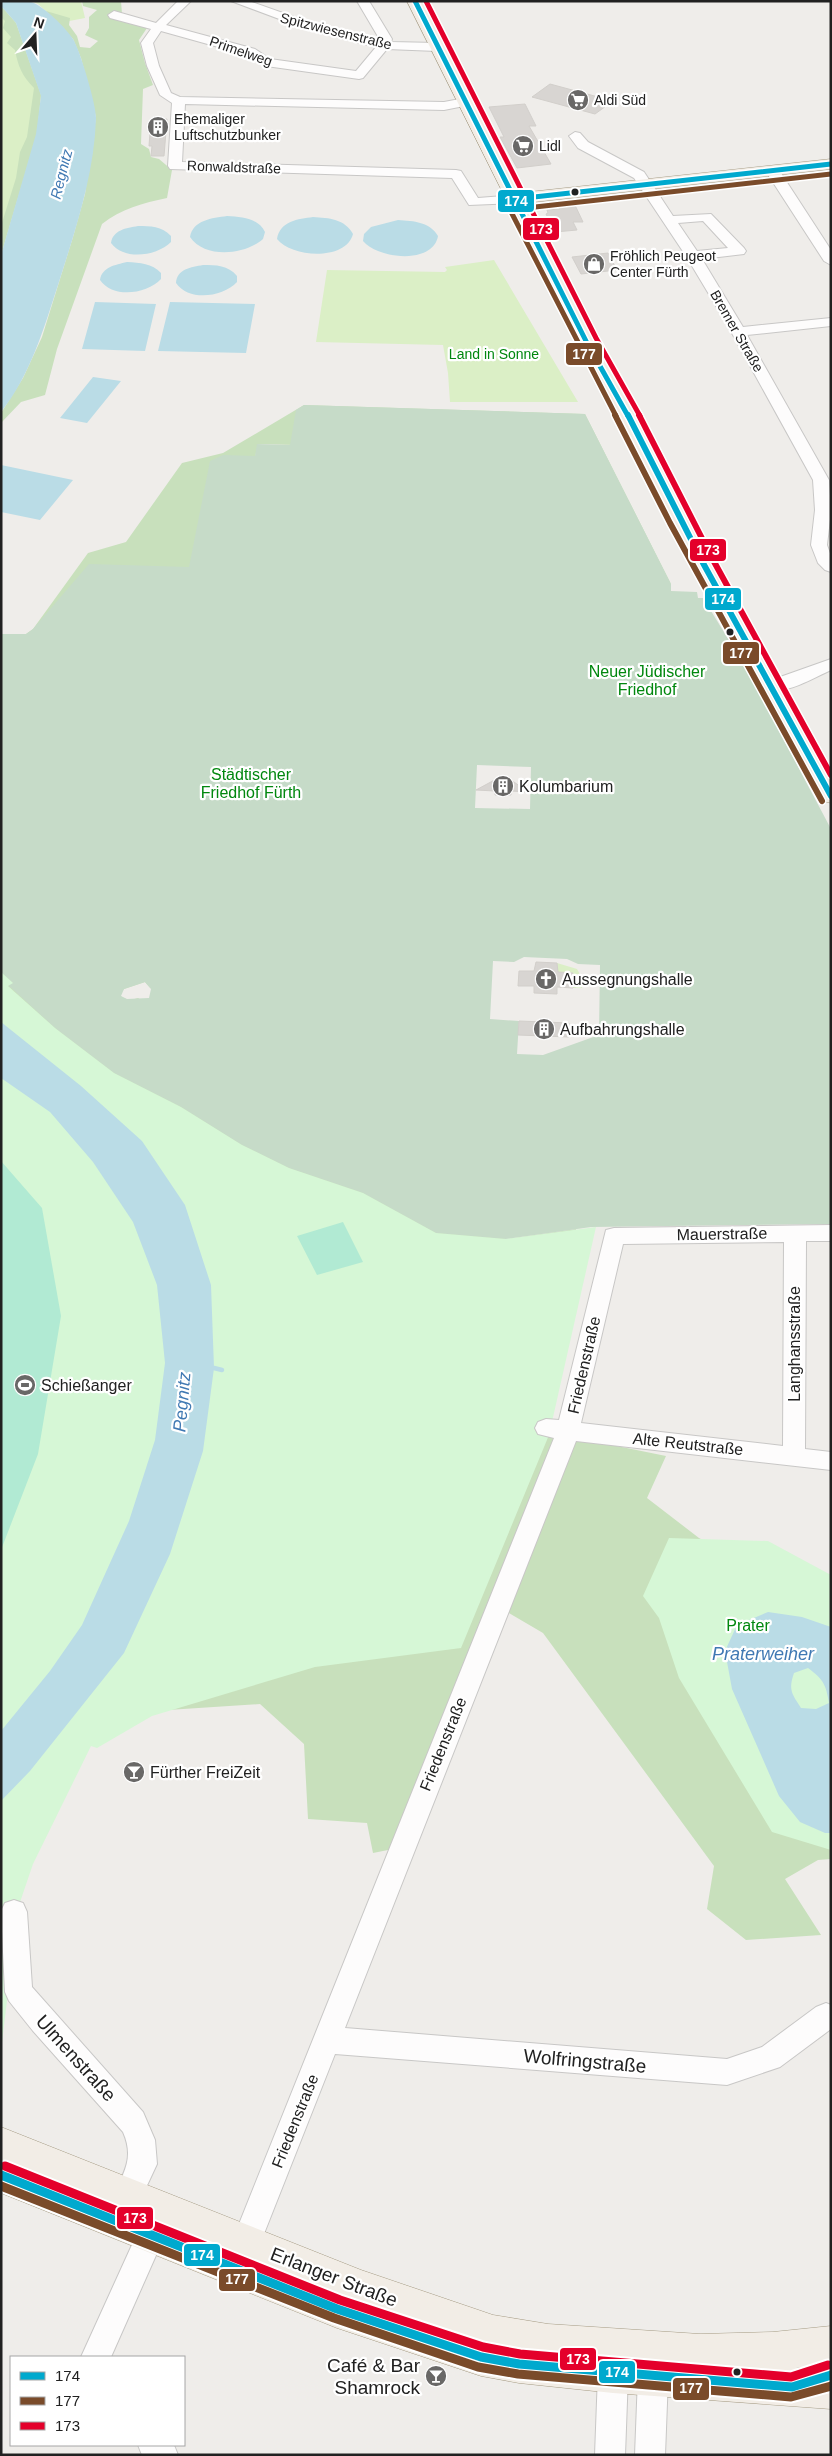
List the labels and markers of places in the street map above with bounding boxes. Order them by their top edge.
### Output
supermarket icon: Aldi Süd [566,88,590,112]
place label: Aldi Süd [594,92,646,108]
place label: Ehemaliger Luftschutzbunker [174,111,281,143]
building icon: Ehemaliger Luftschutzbunker [146,115,170,139]
supermarket icon: Lidl [511,134,535,158]
place label: Lidl [539,138,561,154]
unlabelled marker [570,187,580,197]
place label: Fröhlich Peugeot Center Fürth [610,248,716,280]
shop icon: Fröhlich Peugeot Center Fürth [582,252,606,276]
unlabelled marker [725,627,735,637]
building icon: Kolumbarium [491,774,515,798]
place label: Kolumbarium [519,778,613,795]
church icon: Aussegnungshalle [534,967,558,991]
place label: Aussegnungshalle [562,971,693,988]
building icon: Aufbahrungshalle [532,1017,556,1041]
place label: Aufbahrungshalle [560,1021,685,1038]
sports icon: Schießanger [13,1373,37,1397]
place label: Schießanger [41,1377,132,1394]
bar icon: Fürther FreiZeit [122,1760,146,1784]
place label: Fürther FreiZeit [150,1764,261,1781]
place label: Café & Bar Shamrock [327,2355,421,2398]
bar icon: Café & Bar Shamrock [424,2364,448,2388]
unlabelled marker [732,2367,742,2377]

